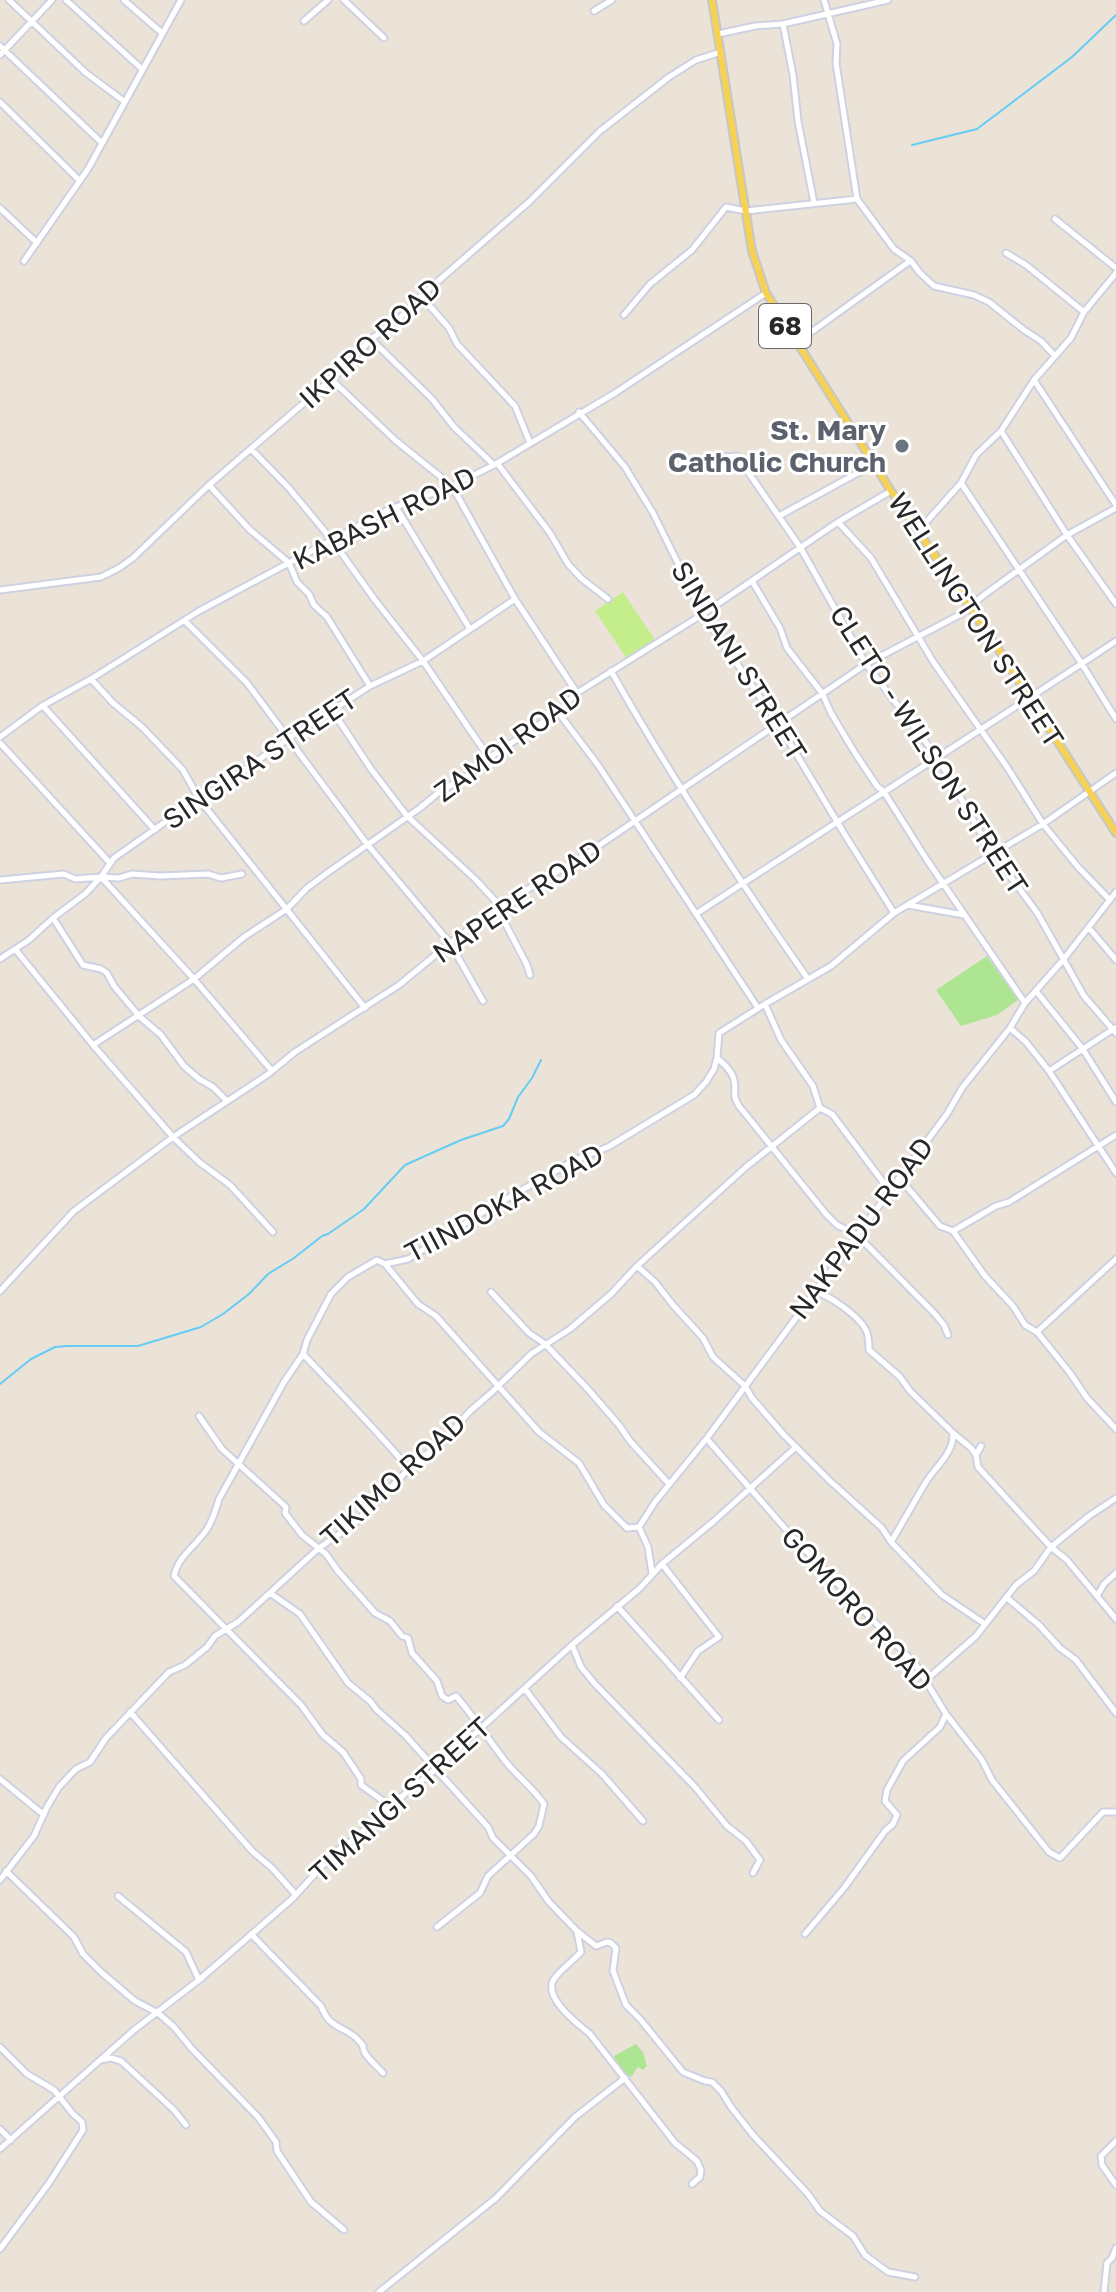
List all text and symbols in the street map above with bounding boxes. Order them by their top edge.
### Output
street label: IKPIRO ROAD [292,270,447,415]
road number: 68 [759,304,811,348]
place label: St. Mary Catholic Church [668,413,886,478]
marker: St. Mary Catholic Church [893,437,911,455]
street label: KABASH ROAD [287,459,480,576]
street label: WELLINGTON STREET [882,486,1071,753]
street label: SINDANI STREET [665,555,814,766]
street label: CLETO - WILSON STREET [823,599,1035,901]
street label: ZAMOI ROAD [428,679,588,808]
street label: SINGIRA STREET [156,681,363,836]
street label: NAPERE ROAD [426,832,607,969]
street label: NAKPADU ROAD [782,1130,940,1325]
street label: TIINDOKA ROAD [399,1136,609,1269]
street label: TIKIMO ROAD [313,1406,472,1553]
street label: GOMORO ROAD [775,1520,940,1698]
street label: TIMANGI STREET [303,1710,497,1889]

